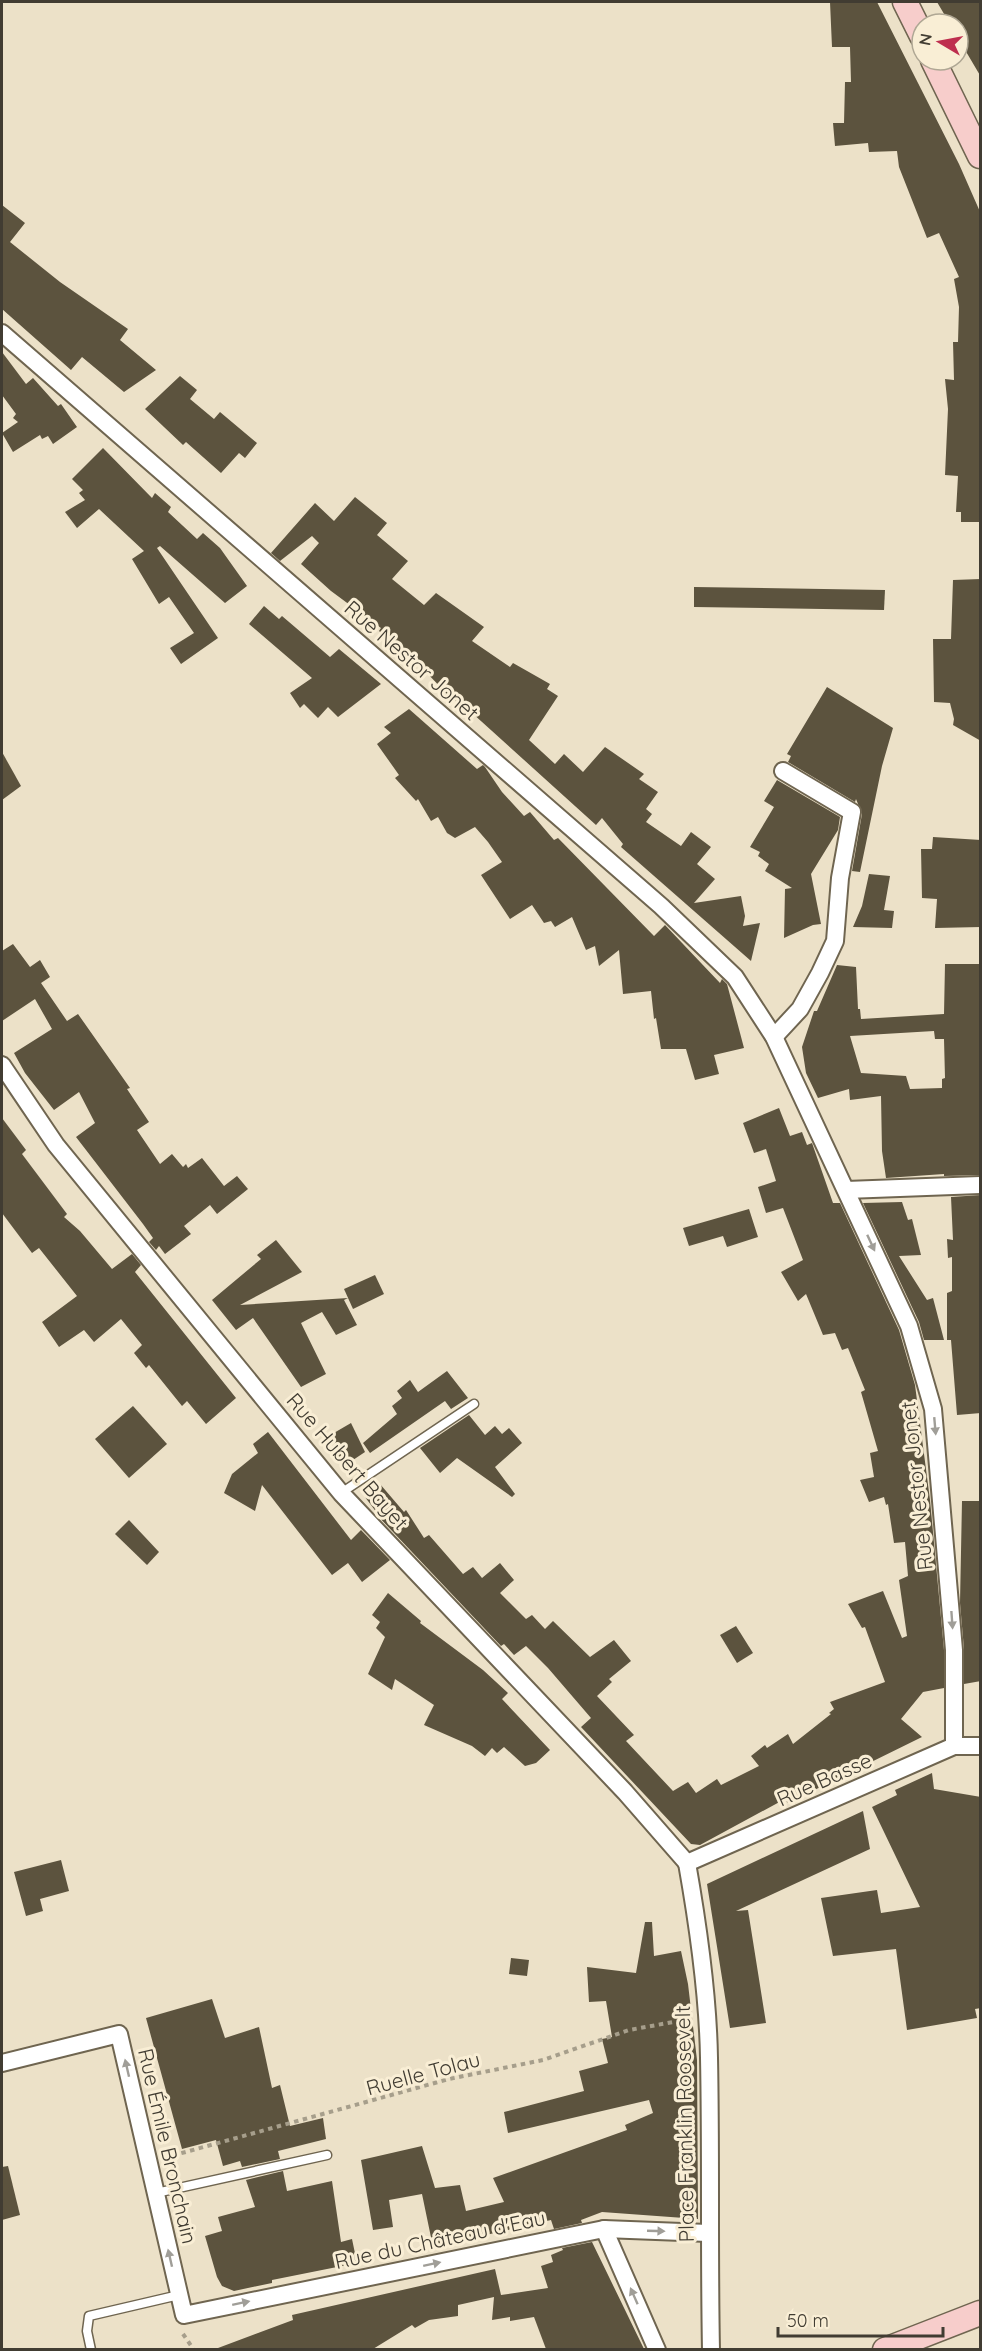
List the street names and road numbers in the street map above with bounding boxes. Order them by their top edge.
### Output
street label: Rue Nestor Jonet [339,595,485,725]
street label: Rue Hubert Bayet [281,1387,415,1535]
street label: Rue Nestor Jonet [894,1400,938,1572]
street label: Rue Basse [772,1747,876,1811]
street label: Place Franklin Roosevelt [669,2005,699,2243]
street label: Ruelle Tolau [363,2045,483,2101]
street label: Rue Émile Bronchain [133,2046,203,2246]
street label: Rue du Château d'Eau [332,2204,548,2274]

